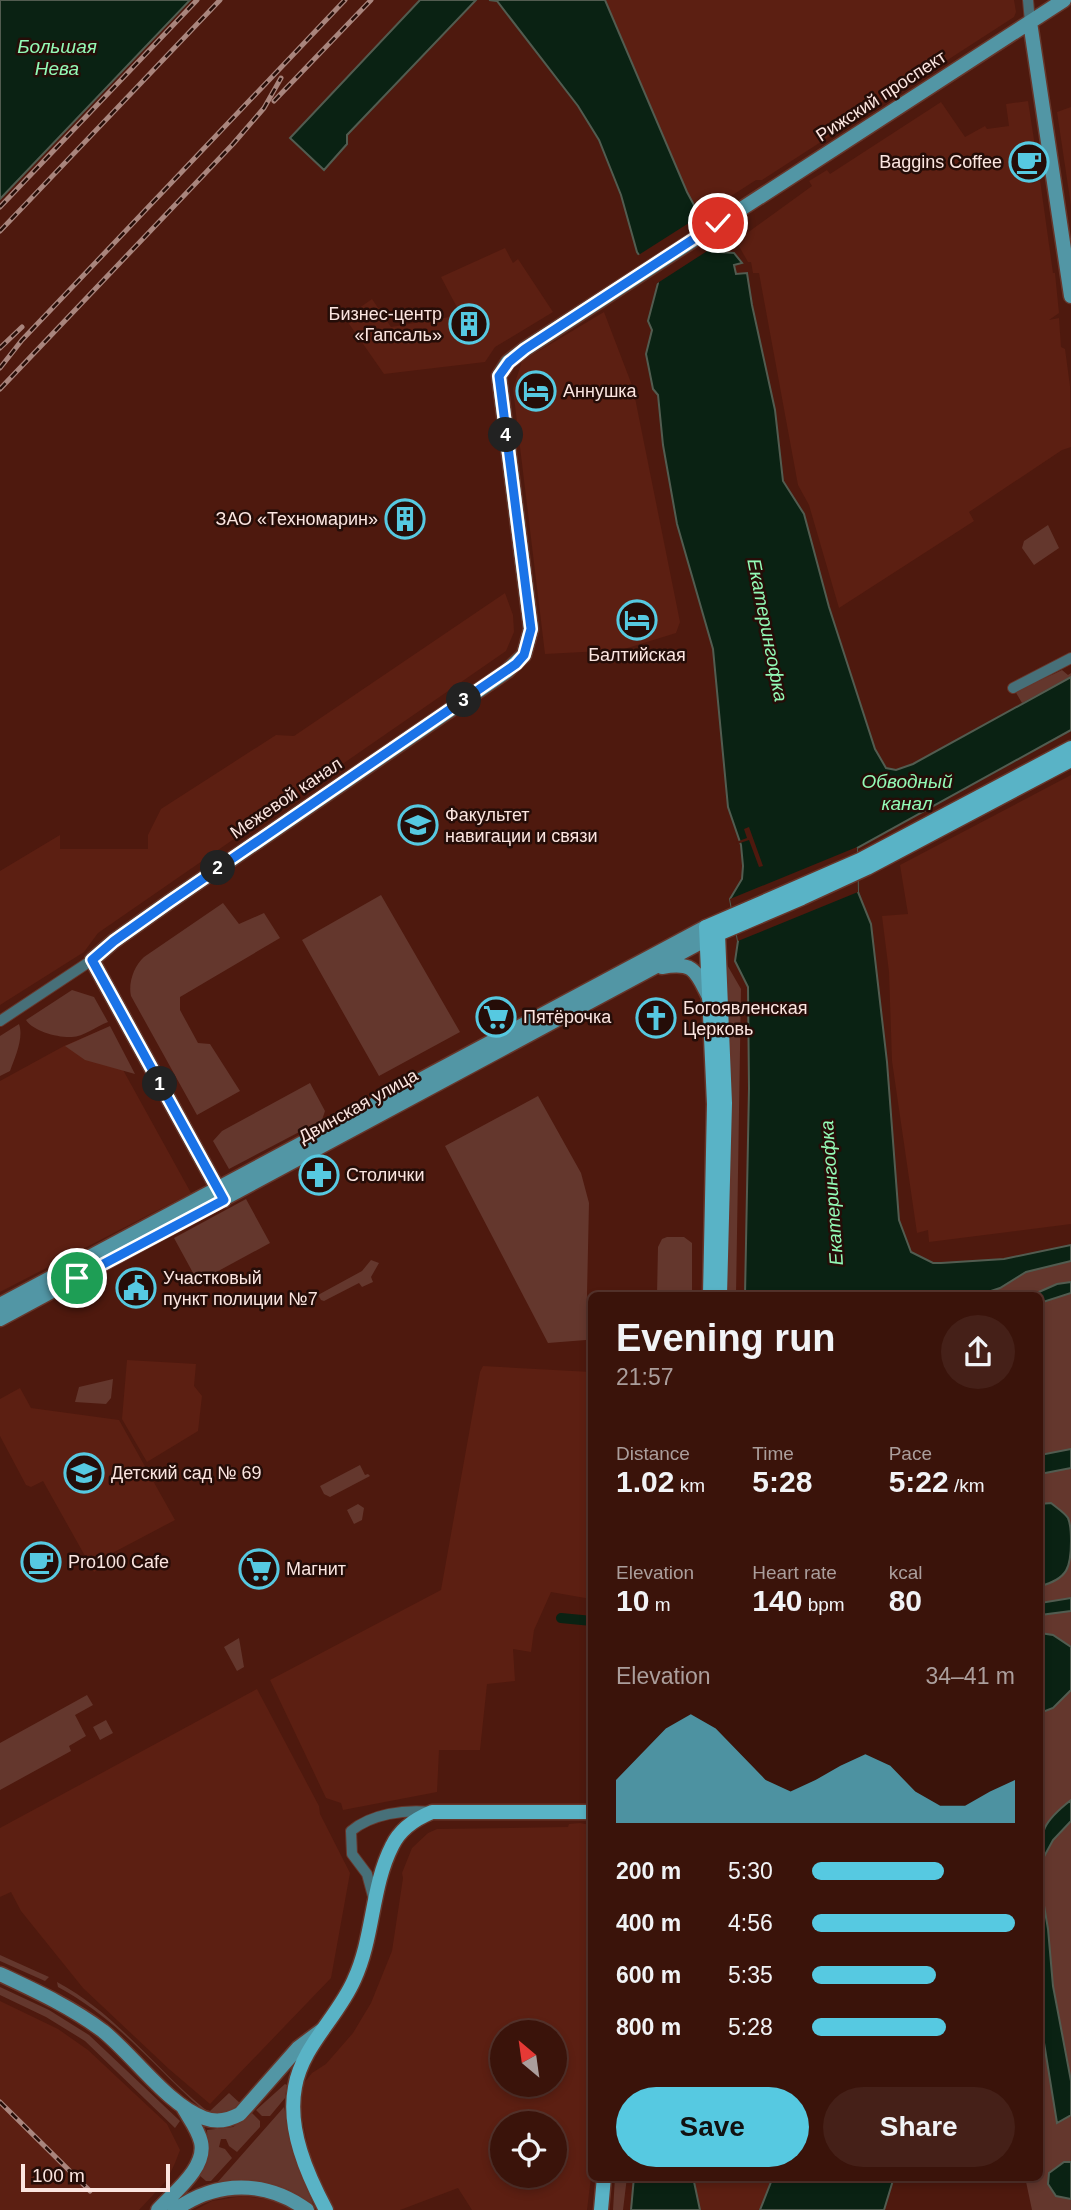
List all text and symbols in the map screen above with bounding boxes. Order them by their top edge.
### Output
water label: Большая Нева [17,36,97,79]
street label: Рижский проспект [812,47,950,145]
cafe icon: Baggins Coffee [1008,141,1050,183]
place label: Baggins Coffee [879,152,1002,172]
pin [688,193,748,253]
icon: check [699,204,737,242]
building icon: Бизнес-центр «Гапсаль» [448,303,490,345]
place label: Бизнес-центр «Гапсаль» [329,304,442,345]
hotel icon: Аннушка [515,370,557,412]
place label: Аннушка [563,381,638,401]
pin: 4 [489,418,524,452]
text: 4 [500,424,511,445]
building icon: ЗАО «Техномарин» [384,498,426,540]
place label: ЗАО «Техномарин» [216,509,378,529]
water label: Екатерингофка [743,557,792,703]
hotel icon: Балтийская [616,599,658,641]
place label: Балтийская [588,645,686,665]
pin: 3 [447,682,482,718]
text: 3 [458,689,469,710]
street label: Межевой канал [226,753,346,843]
water label: Обводный канал [861,771,953,814]
school or university icon: Факультет навигации и связи [397,804,439,846]
place label: Факультет навигации и связи [445,805,598,846]
pin: 2 [200,850,235,886]
text: 2 [212,857,223,878]
supermarket icon: Пятёрочка [475,996,517,1038]
church icon: Богоявленская Церковь [635,997,677,1039]
place label: Богоявленская Церковь [683,998,807,1039]
place label: Пятёрочка [523,1007,612,1027]
street label: Двинская улица [295,1064,422,1147]
pin: 1 [142,1066,178,1102]
text: 1 [154,1073,165,1094]
water label: Екатерингофка [816,1120,847,1266]
pharmacy icon: Столички [298,1154,340,1196]
place label: Столички [346,1165,425,1185]
pin [47,1248,107,1308]
icon: arrive [58,1259,96,1297]
public building icon: Участковый пункт полиции №7 [115,1267,157,1309]
place label: Участковый пункт полиции №7 [163,1268,318,1309]
button: share [941,1315,1015,1389]
text: Evening run [616,1317,836,1359]
text: 21:57 [616,1364,674,1390]
text: Distance [616,1443,690,1464]
text: Time [752,1443,794,1464]
text: Pace [889,1443,932,1464]
school or university icon: Детский сад № 69 [63,1452,105,1494]
place label: Детский сад № 69 [111,1463,261,1483]
text: 1.02 [616,1465,674,1498]
text: 5:28 [752,1465,812,1498]
text: 5:22 [889,1465,949,1498]
text: km [674,1475,705,1496]
text: /km [949,1475,985,1496]
cafe icon: Pro100 Cafe [20,1541,62,1583]
supermarket icon: Магнит [238,1548,280,1590]
place label: Pro100 Cafe [68,1552,169,1572]
place label: Магнит [286,1559,346,1579]
text: Elevation [616,1562,694,1583]
text: Heart rate [752,1562,837,1583]
text: kcal [889,1562,922,1583]
text: 10 [616,1584,649,1617]
text: 140 [752,1584,802,1617]
text: 80 [889,1584,922,1617]
text: m [649,1594,670,1615]
text: bpm [802,1594,845,1615]
text: Elevation [616,1663,711,1689]
text: 34–41 m [925,1663,1015,1689]
text: 200 m [616,1858,681,1884]
text: 5:30 [728,1858,773,1884]
text: 400 m [616,1910,681,1936]
text: 4:56 [728,1910,773,1936]
text: 600 m [616,1962,681,1988]
text: 5:35 [728,1962,773,1988]
text: 800 m [616,2014,681,2040]
text: 5:28 [728,2014,773,2040]
north arrow [490,2020,567,2096]
map controls [490,2020,567,2188]
button: Save [616,2087,809,2167]
button: Share [823,2087,1015,2167]
button: locate [490,2111,567,2188]
scale bar [21,2161,170,2193]
text: 100 m [32,2165,85,2186]

